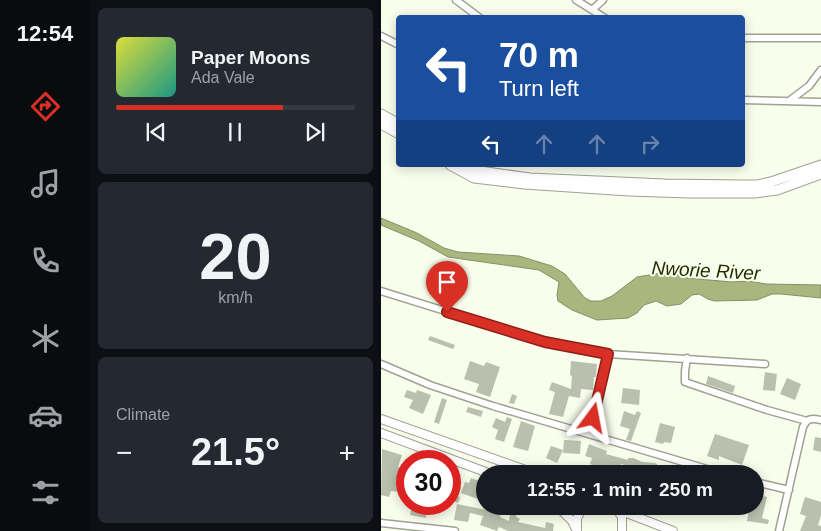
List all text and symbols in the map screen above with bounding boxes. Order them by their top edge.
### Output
text: 12:54 [17,21,73,46]
icon: left [416,35,481,100]
text: 70 m [499,35,579,74]
text: Paper Moons [191,47,310,68]
text: Ada Vale [191,69,255,86]
text: Turn left [499,76,579,101]
icon: directions [28,89,63,124]
icon: previous [142,118,170,146]
icon: pause [221,118,249,146]
icon: next [301,118,329,146]
icon: left [477,130,505,158]
icon: ahead [530,130,558,158]
icon: ahead [583,130,611,158]
icon: right [636,130,664,158]
icon: music [28,166,63,201]
text: 20 [199,220,272,293]
icon: phone [28,243,63,278]
water label: Nworie River [651,257,761,284]
pin [426,261,468,312]
icon: arrive [433,268,461,296]
text: km/h [218,289,253,306]
icon: climate [28,321,63,356]
position arrow [566,391,618,443]
icon: car [28,398,63,433]
text: Climate [116,406,170,423]
text: 21.5° [191,431,280,473]
text: − [116,437,132,468]
text: + [339,437,355,468]
speed limit sign: 30 [396,450,461,515]
icon: filters [28,475,63,510]
text: 12:55 · 1 min · 250 m [527,479,713,500]

